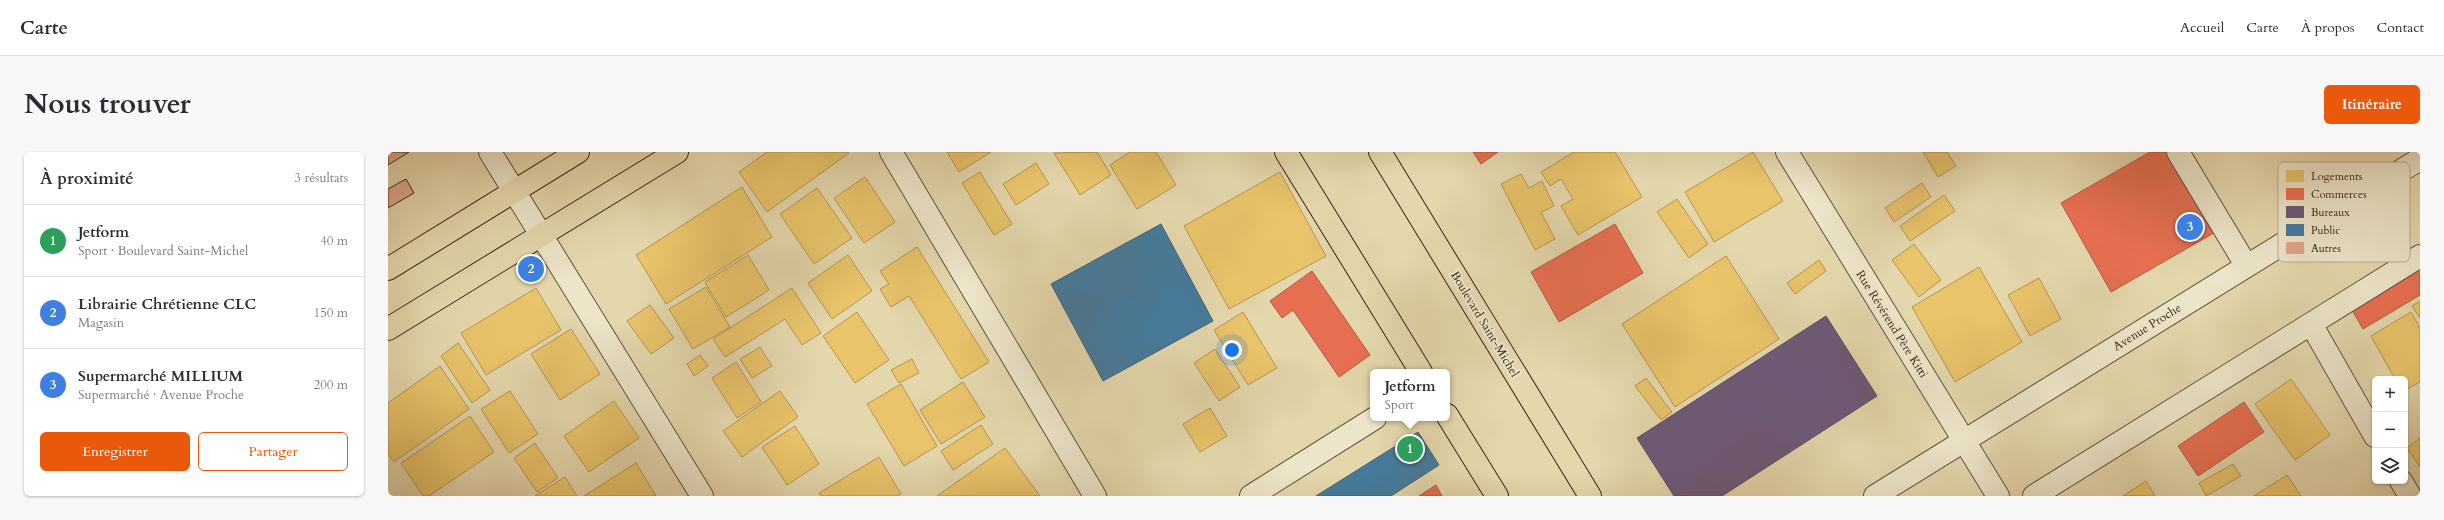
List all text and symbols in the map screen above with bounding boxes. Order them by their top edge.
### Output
text: Carte [20,15,68,41]
text: Accueil [2180,18,2224,37]
text: Carte [2246,18,2279,37]
text: À propos [2301,18,2354,37]
text: Contact [2376,18,2424,37]
text: Nous trouver [24,85,191,123]
button: Itinéraire [2324,85,2420,124]
legend [2278,162,2410,262]
text: À proximité [40,167,134,190]
text: 3 résultats [294,169,348,187]
text: Logements [2311,169,2363,184]
text: Commerces [2311,187,2367,202]
text: Bureaux [2311,205,2350,220]
pin: 3 [2177,212,2203,242]
text: Jetform [78,222,129,242]
text: Public [2311,223,2340,238]
text: 1 [50,232,56,250]
text: 40 m [320,232,348,250]
text: Autres [2311,241,2341,256]
text: Sport · Boulevard Saint-Michel [78,242,248,260]
pin: 2 [518,254,544,284]
street label: Rue Révérend Père Kitti [1852,267,1932,381]
street label: Boulevard Saint-Michel [1447,268,1523,380]
text: Librairie Chrétienne CLC [78,294,256,314]
street label: Avenue Proche [2110,300,2184,354]
text: 2 [50,304,56,322]
text: 150 m [314,304,348,322]
text: Magasin [78,314,124,332]
your location [1222,340,1242,360]
text: Supermarché MILLIUM [78,366,243,386]
popup [1370,369,1450,421]
text: 3 [50,376,56,394]
text: 200 m [314,376,348,394]
text: Jetform [1385,376,1436,396]
map controls [2372,376,2408,484]
button: + [2372,376,2408,412]
text: Supermarché · Avenue Proche [78,386,244,404]
text: Sport [1385,396,1414,414]
button: − [2372,412,2408,448]
button: Enregistrer [40,432,190,471]
button: Partager [198,432,348,471]
pin: 1 [1397,434,1423,464]
button: layers [2372,448,2408,484]

